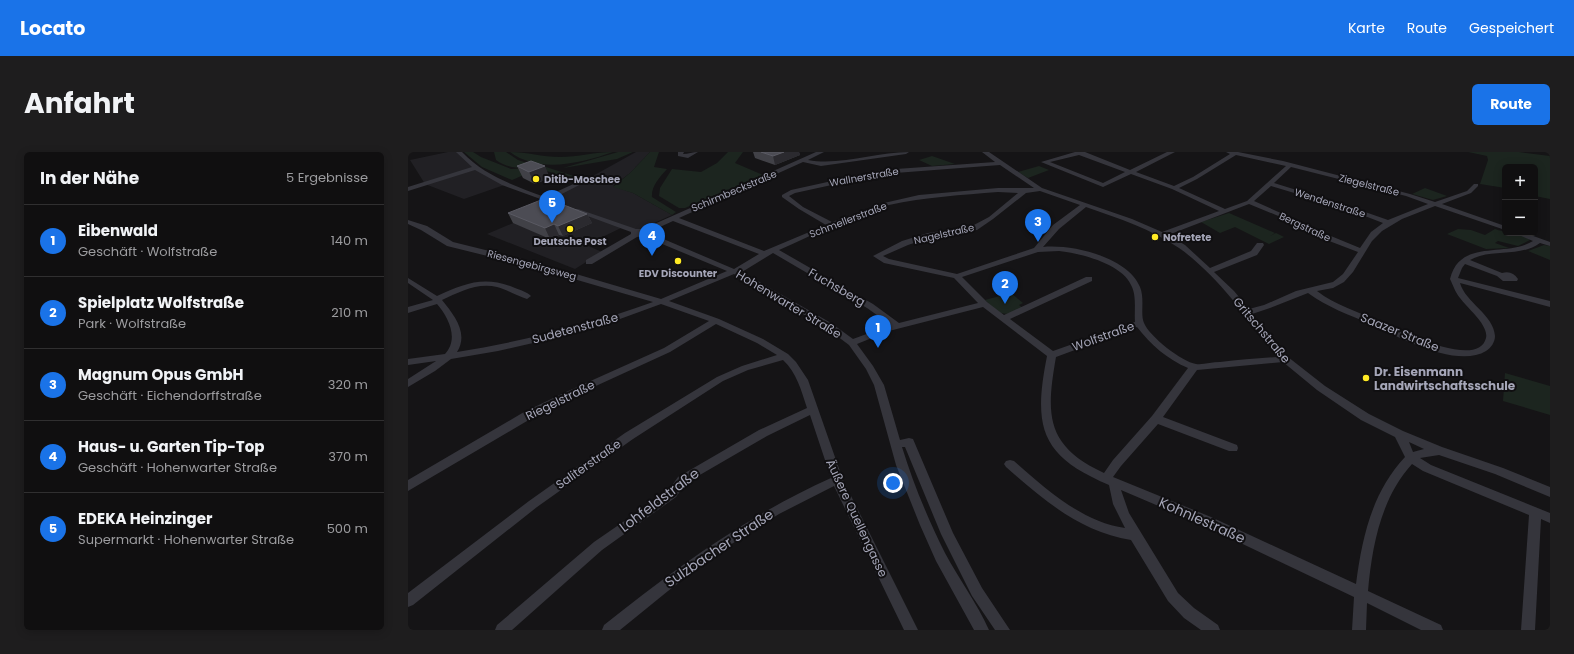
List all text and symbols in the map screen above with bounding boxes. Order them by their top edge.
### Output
text: Locato [20,15,85,42]
text: Karte [1348,18,1385,38]
text: Route [1407,18,1447,38]
text: Gespeichert [1469,18,1554,38]
text: Anfahrt [24,84,135,123]
button: Route [1472,84,1550,125]
street label: Wallnerstraße [828,164,900,190]
map controls [1502,164,1538,236]
button: + [1502,164,1538,200]
text: In der Nähe [40,166,139,190]
street label: Schirmbeckstraße [689,166,779,216]
text: 5 Ergebnisse [286,168,368,187]
street label: Ziegelstraße [1337,170,1401,200]
place label: Ditib-Moschee [544,172,620,187]
marker: Ditib-Moschee [531,174,541,184]
street label: Wendenstraße [1292,184,1368,222]
pin: 5 [539,190,565,223]
street label: Schmellerstraße [807,198,889,242]
button: − [1502,200,1538,236]
pin: 3 [1025,209,1051,242]
street label: Bergstraße [1277,209,1333,245]
text: Eibenwald [78,220,158,241]
street label: Nagelstraße [912,220,976,248]
pin: 4 [639,223,665,256]
marker: Deutsche Post [565,224,575,234]
place label: Nofretete [1163,230,1211,245]
text: 1 [51,231,55,250]
text: 140 m [331,231,368,250]
marker: Nofretete [1150,232,1160,242]
place label: Deutsche Post [533,234,607,249]
text: Geschäft · Wolfstraße [78,242,217,261]
street label: Riesengebirgsweg [486,246,578,284]
marker: EDV Discounter [673,256,683,266]
street label: Fuchsberg [805,264,869,310]
place label: EDV Discounter [639,266,718,281]
street label: Hohenwarter Straße [733,266,845,342]
pin: 2 [992,271,1018,304]
text: Spielplatz Wolfstraße [78,292,244,313]
street label: Gritschstraße [1229,293,1295,367]
text: 2 [49,303,57,322]
text: 210 m [331,303,368,322]
street label: Sudetenstraße [530,308,620,348]
street label: Saazer Straße [1358,308,1442,356]
text: Park · Wolfstraße [78,314,186,333]
pin: 1 [865,315,891,348]
street label: Wolfstraße [1069,317,1137,355]
place label: Dr. Eisenmann Landwirtschaftsschule [1374,363,1516,394]
text: Magnum Opus GmbH [78,364,244,385]
marker: Dr. Eisenmann Landwirtschaftsschule [1361,373,1371,383]
text: 3 [49,375,57,394]
text: 320 m [328,375,368,394]
street label: Riegelstraße [523,376,597,424]
text: Geschäft · Eichendorffstraße [78,386,262,405]
street label: Saliterstraße [552,435,624,493]
text: Haus- u. Garten Tip-Top [78,436,264,457]
text: 4 [49,447,57,466]
text: 370 m [328,447,368,466]
street label: Äußere Quellengasse [822,456,892,580]
text: Geschäft · Hohenwarter Straße [78,458,277,477]
street label: Lohfeldstraße [615,463,703,537]
your location [883,473,903,493]
street label: Kohnlestraße [1156,492,1249,548]
street label: Sulzbacher Straße [661,504,778,592]
text: EDEKA Heinzinger [78,508,212,529]
text: 5 [49,519,57,538]
text: 500 m [327,519,368,538]
text: Supermarkt · Hohenwarter Straße [78,530,294,549]

